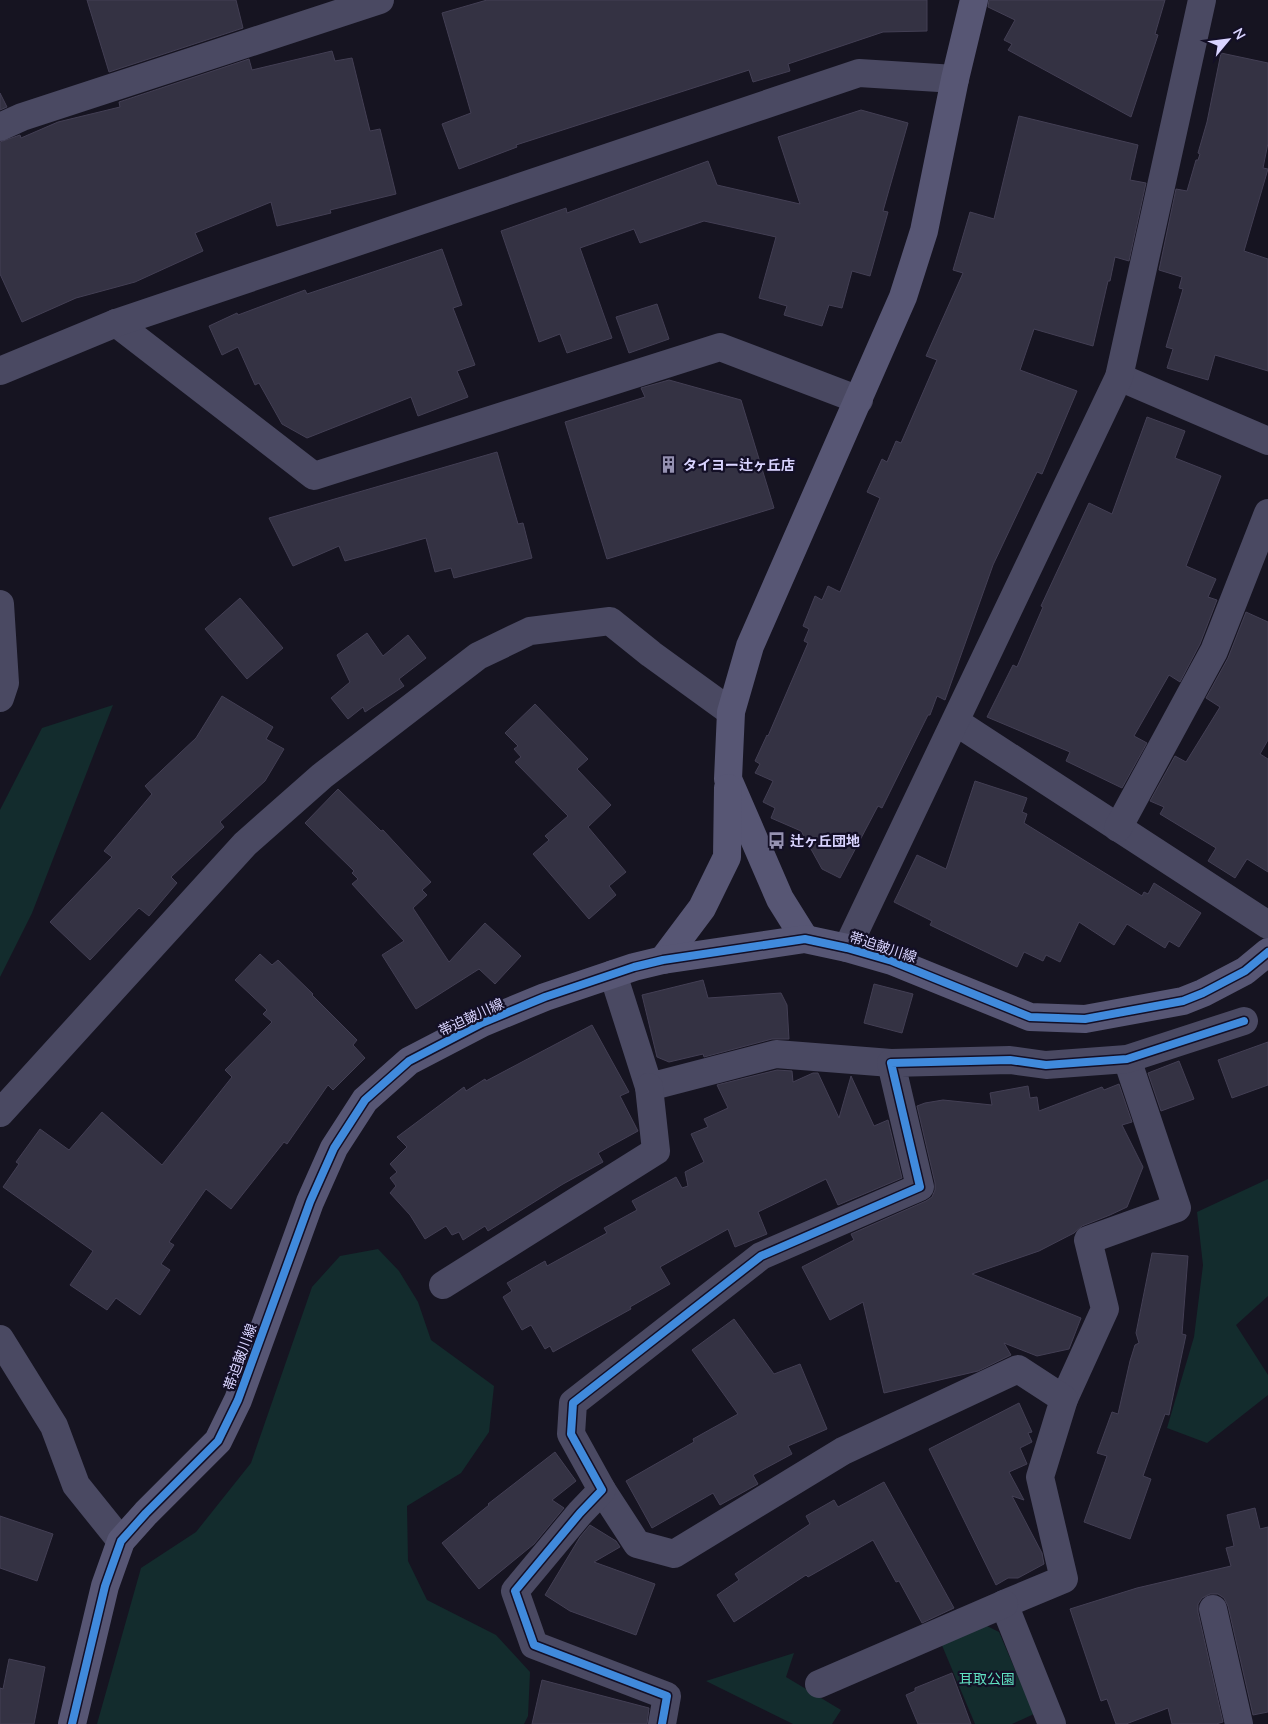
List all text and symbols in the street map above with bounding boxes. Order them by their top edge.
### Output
north arrow [1203,15,1253,65]
text: N [1229,25,1250,43]
building icon: タイヨー辻ヶ丘店 [659,455,679,475]
place label: タイヨー辻ヶ丘店 [683,456,795,474]
bus stop icon: 辻ヶ丘団地 [766,831,786,851]
place label: 辻ヶ丘団地 [790,832,860,850]
street label: 帯迫皷川線 [847,928,919,966]
street label: 帯迫皷川線 [435,994,507,1040]
street label: 帯迫皷川線 [220,1321,260,1393]
park label: 耳取公園 [959,1670,1015,1688]

